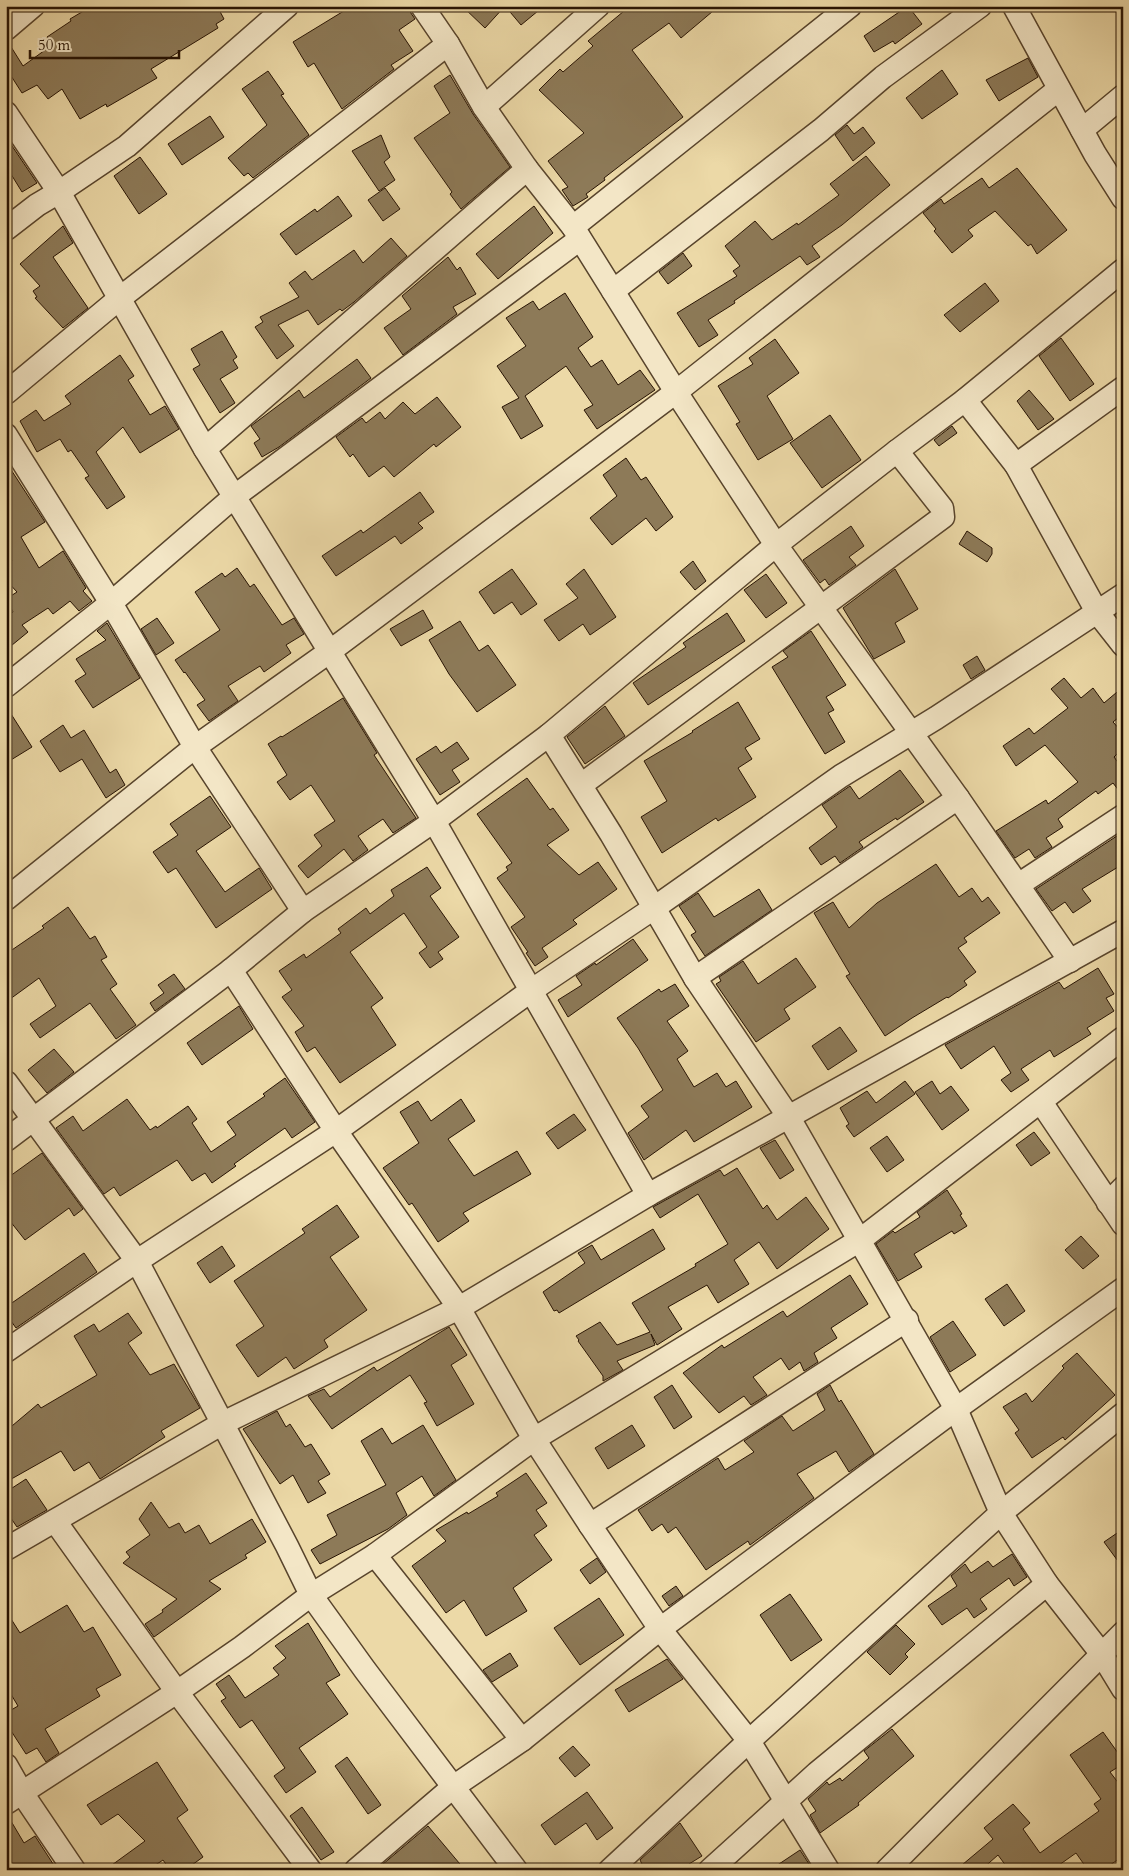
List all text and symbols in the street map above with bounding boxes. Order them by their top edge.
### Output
scale bar [30,28,179,60]
text: 50 m [38,35,70,55]

